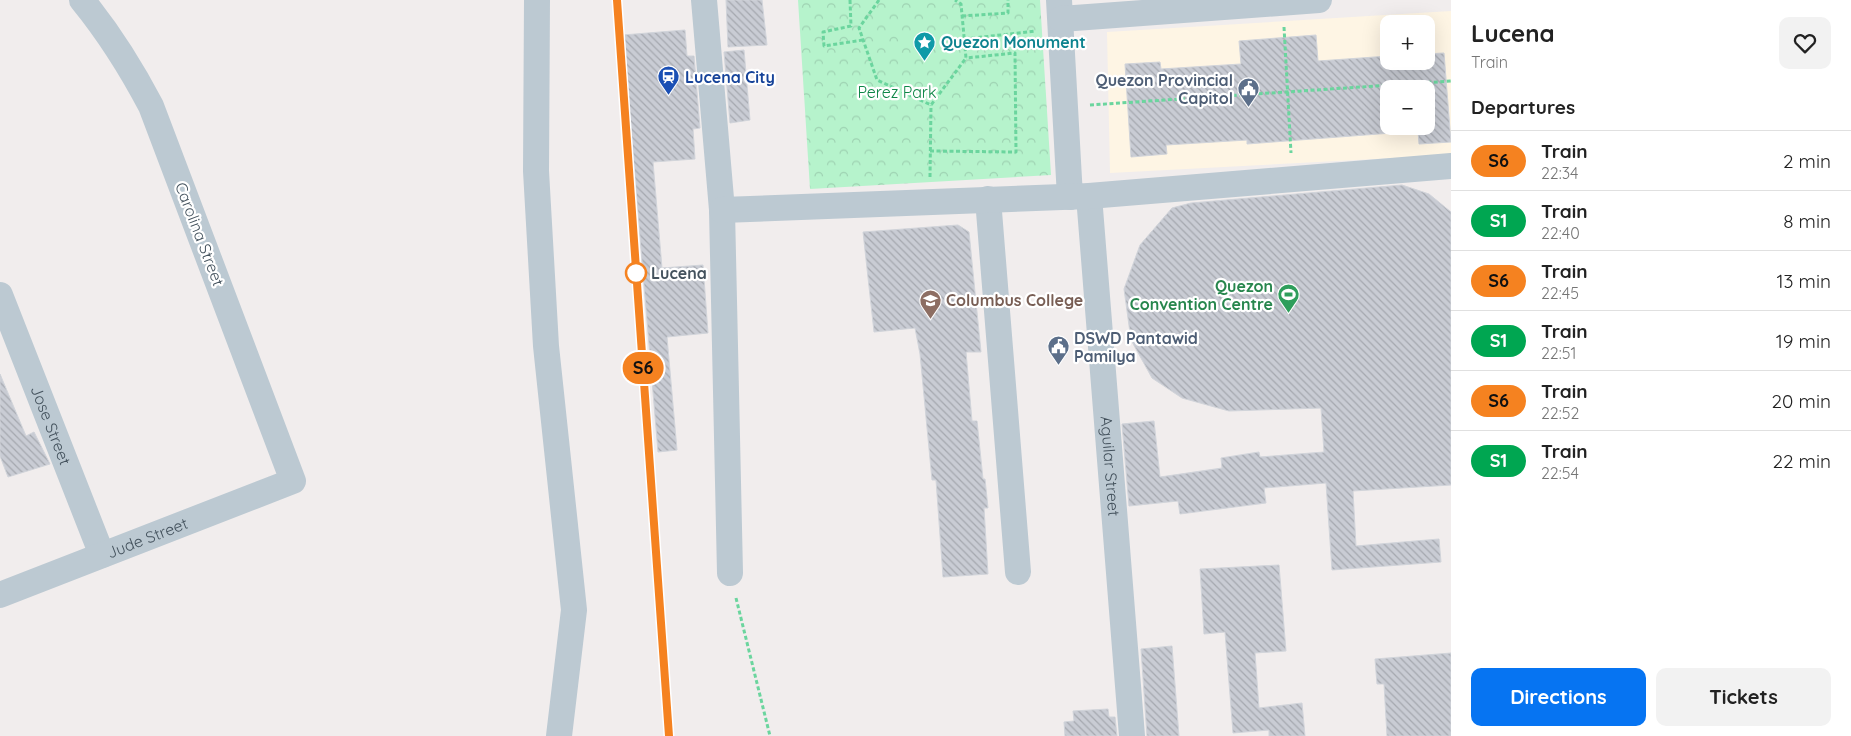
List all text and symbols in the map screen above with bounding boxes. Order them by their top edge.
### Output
map controls [1380,15,1435,135]
button: + [1380,15,1435,70]
button: heart [1779,17,1831,69]
text: Lucena [1471,18,1555,48]
place icon: Quezon Monument [913,30,937,61]
place label: Quezon Monument [941,32,1086,52]
text: Train [1471,52,1508,72]
station icon: Lucena City [657,65,681,96]
place label: Lucena City [685,67,775,87]
place label: Quezon Provincial Capitol [1096,70,1233,108]
public building icon: Quezon Provincial Capitol [1237,77,1261,108]
button: − [1380,80,1435,135]
park label: Perez Park [857,82,937,102]
text: Departures [1471,95,1575,119]
text: Train [1541,139,1588,163]
text: S6 [1488,149,1509,172]
text: 2 min [1783,149,1831,173]
text: 22:34 [1541,163,1579,183]
street label: Carolina Street [171,179,229,289]
text: Train [1541,199,1588,223]
text: S1 [1490,209,1507,232]
text: 8 min [1783,209,1831,233]
text: 22:40 [1541,223,1580,243]
text: Train [1541,259,1588,283]
marker: Lucena [625,262,647,284]
place label: Lucena [651,263,707,283]
text: S6 [1488,269,1509,292]
text: 13 min [1776,269,1831,293]
place label: Quezon Convention Centre [1130,276,1273,314]
sports icon: Quezon Convention Centre [1277,283,1301,314]
text: 22:45 [1541,283,1579,303]
school or university icon: Columbus College [918,288,942,319]
place label: Columbus College [946,290,1083,310]
text: Train [1541,319,1588,343]
place label: DSWD Pantawid Pamilya [1074,328,1198,366]
text: S1 [1490,329,1507,352]
text: 19 min [1776,329,1831,353]
public building icon: DSWD Pantawid Pamilya [1046,335,1070,366]
text: 22:51 [1541,343,1576,363]
line badge: S6 [620,352,666,384]
text: S6 [633,356,653,379]
text: Train [1541,379,1588,403]
street label: Jose Street [27,383,76,468]
text: S6 [1488,389,1509,412]
text: 20 min [1772,389,1831,413]
text: 22:52 [1541,403,1579,423]
street label: Aguilar Street [1097,415,1124,517]
text: Train [1541,439,1588,463]
text: S1 [1490,449,1507,472]
text: 22 min [1772,449,1831,473]
text: 22:54 [1541,463,1579,483]
street label: Jude Street [104,513,191,562]
button: Directions [1471,668,1646,726]
button: Tickets [1656,668,1831,726]

